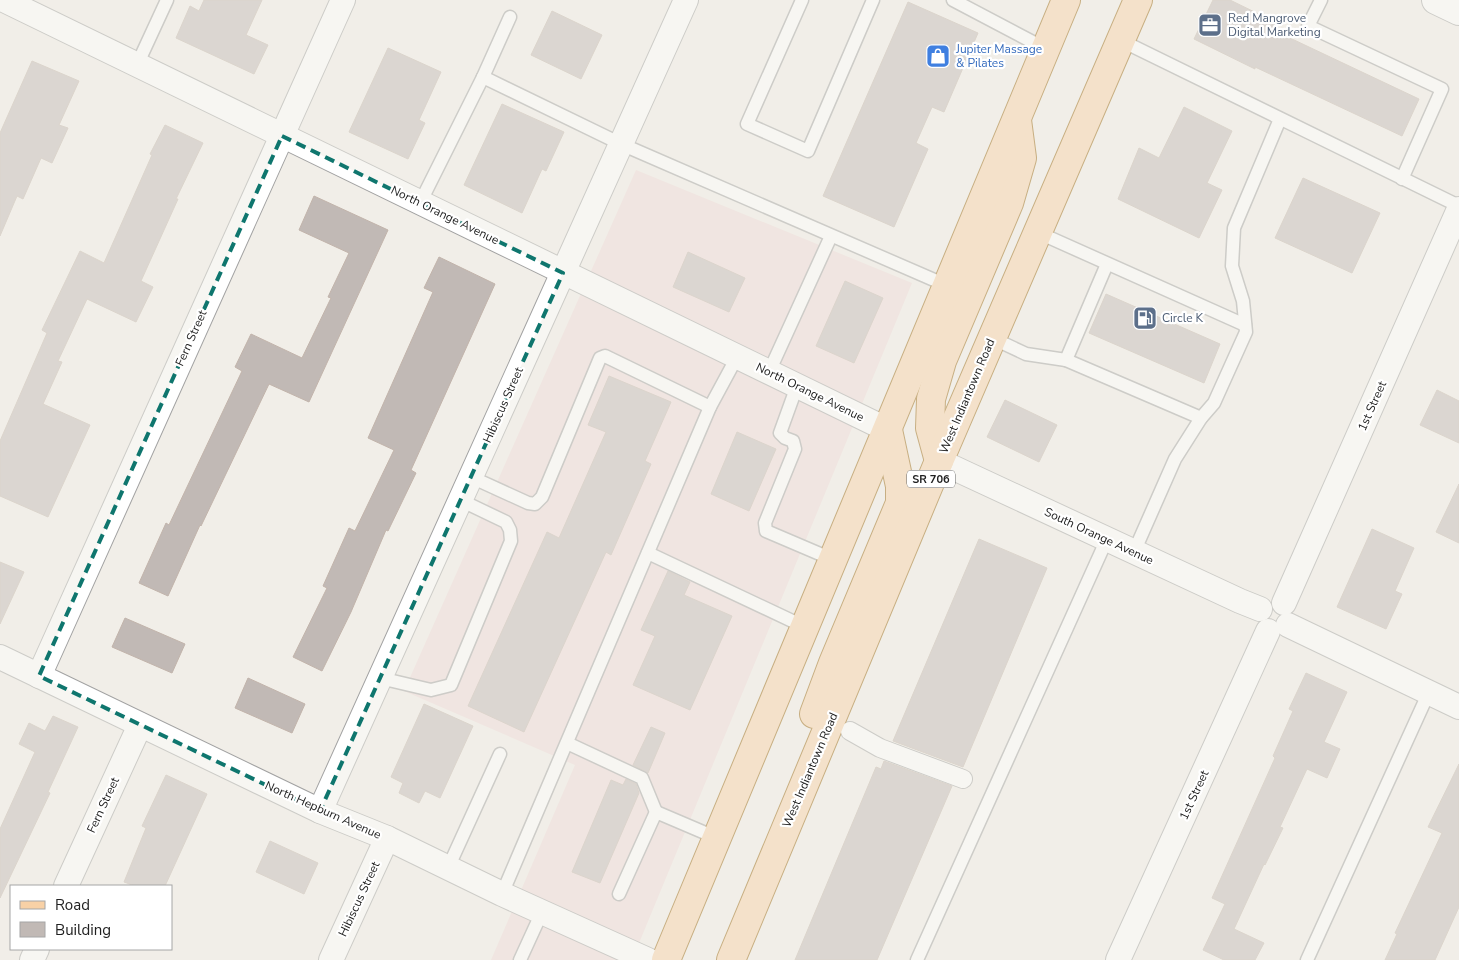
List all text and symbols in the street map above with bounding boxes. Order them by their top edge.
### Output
place label: Red Mangrove Digital Marketing [1228,10,1321,40]
office icon: Red Mangrove Digital Marketing [1197,12,1223,38]
place label: Jupiter Massage & Pilates [955,41,1042,71]
shop icon: Jupiter Massage & Pilates [925,43,951,69]
street label: North Orange Avenue [388,182,502,248]
fuel station icon: Circle K [1132,305,1158,331]
street label: Fern Street [172,307,211,369]
place label: Circle K [1162,310,1204,326]
street label: West Indiantown Road [936,336,998,456]
street label: North Orange Avenue [753,359,867,425]
street label: Hibiscus Street [479,364,527,445]
street label: 1st Street [1354,378,1390,433]
road number: SR 706 [907,470,955,488]
street label: South Orange Avenue [1042,504,1156,568]
street label: West Indiantown Road [779,710,841,830]
street label: 1st Street [1176,767,1213,822]
street label: Fern Street [83,774,123,835]
street label: North Hepburn Avenue [262,777,384,843]
street label: Hibiscus Street [335,858,384,939]
legend [10,885,172,950]
text: Road [55,895,90,915]
text: Building [55,920,111,940]

